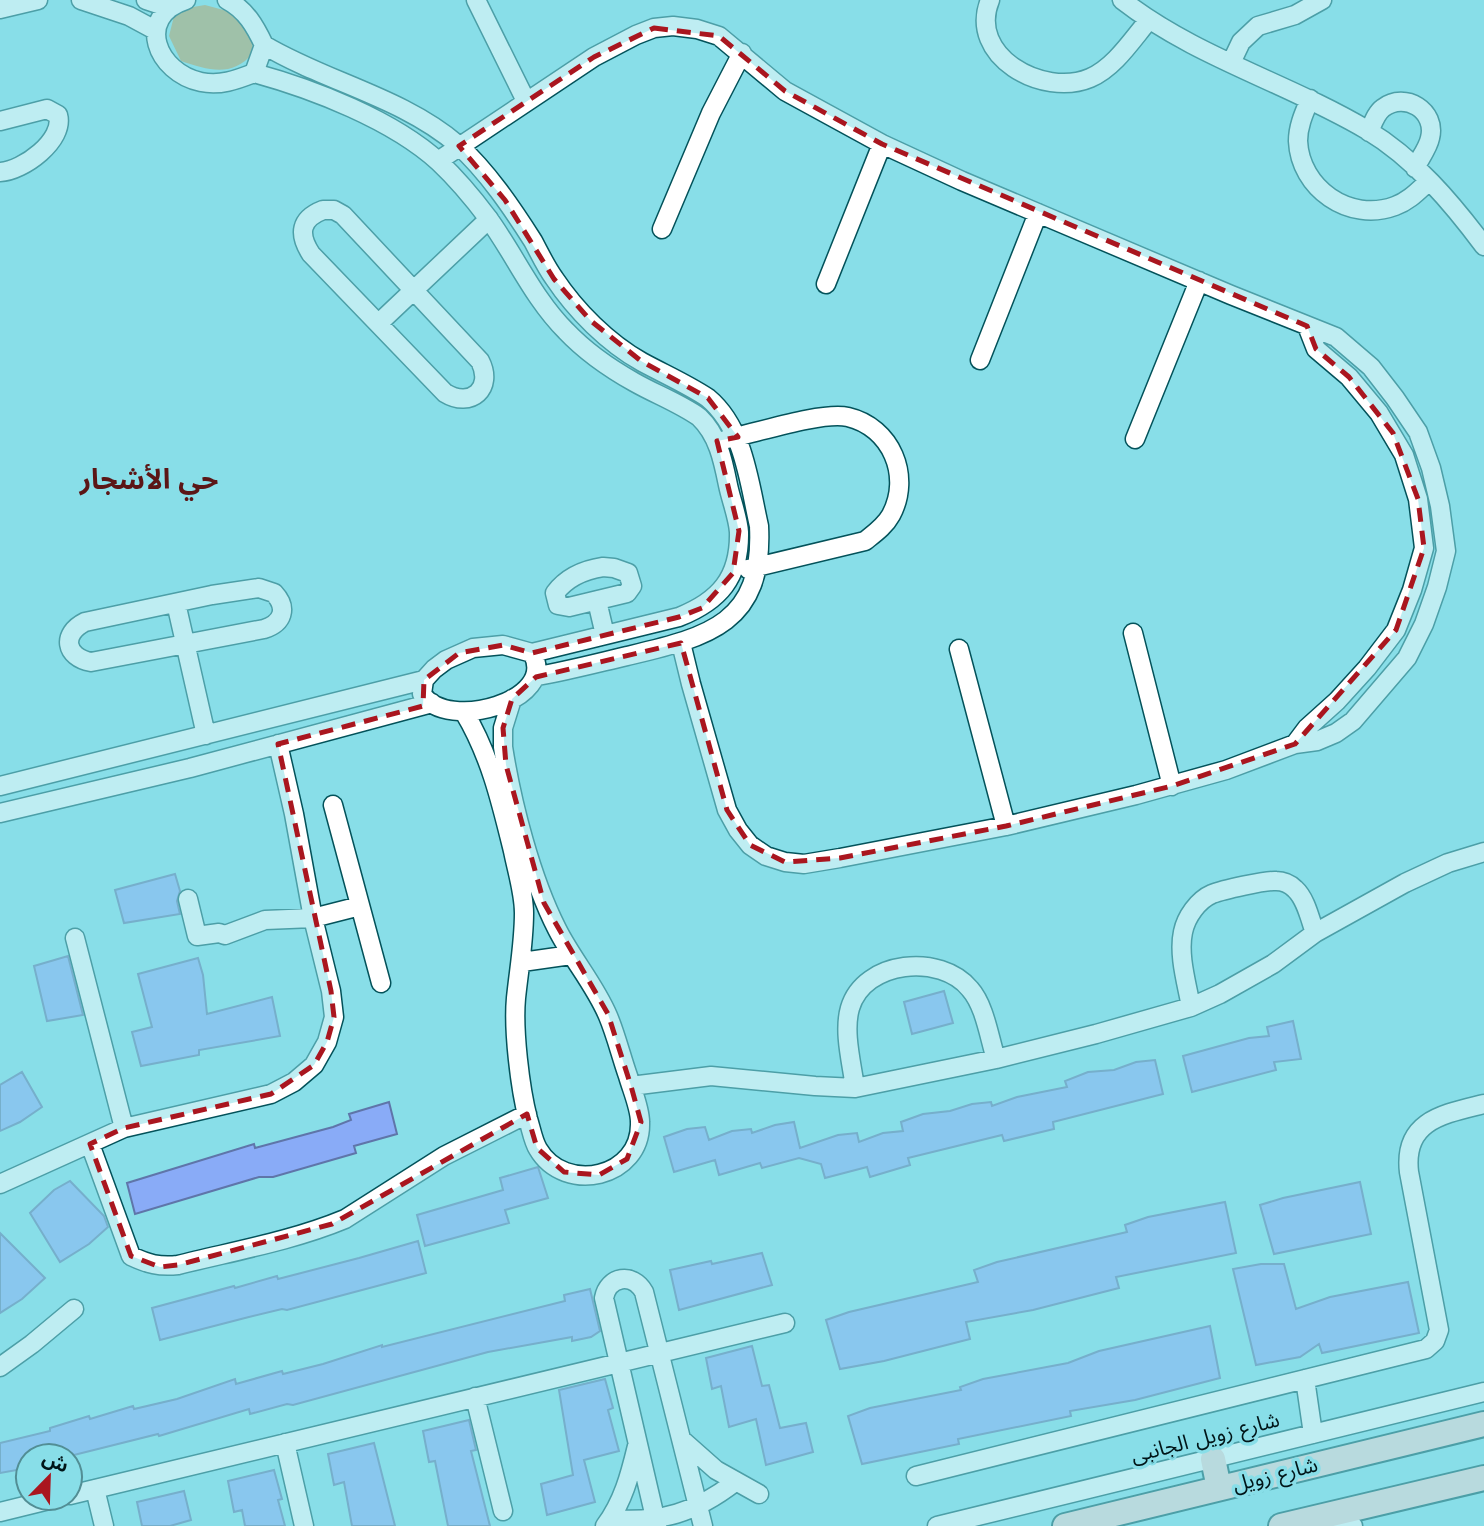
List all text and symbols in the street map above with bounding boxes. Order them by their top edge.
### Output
district label: حي الأشجار [79,463,218,501]
street label: شارع زويل الجانبى [1128,1406,1283,1470]
north arrow [14,1442,84,1512]
text: ش [39,1446,72,1477]
street label: شارع زويل [1230,1451,1321,1500]

